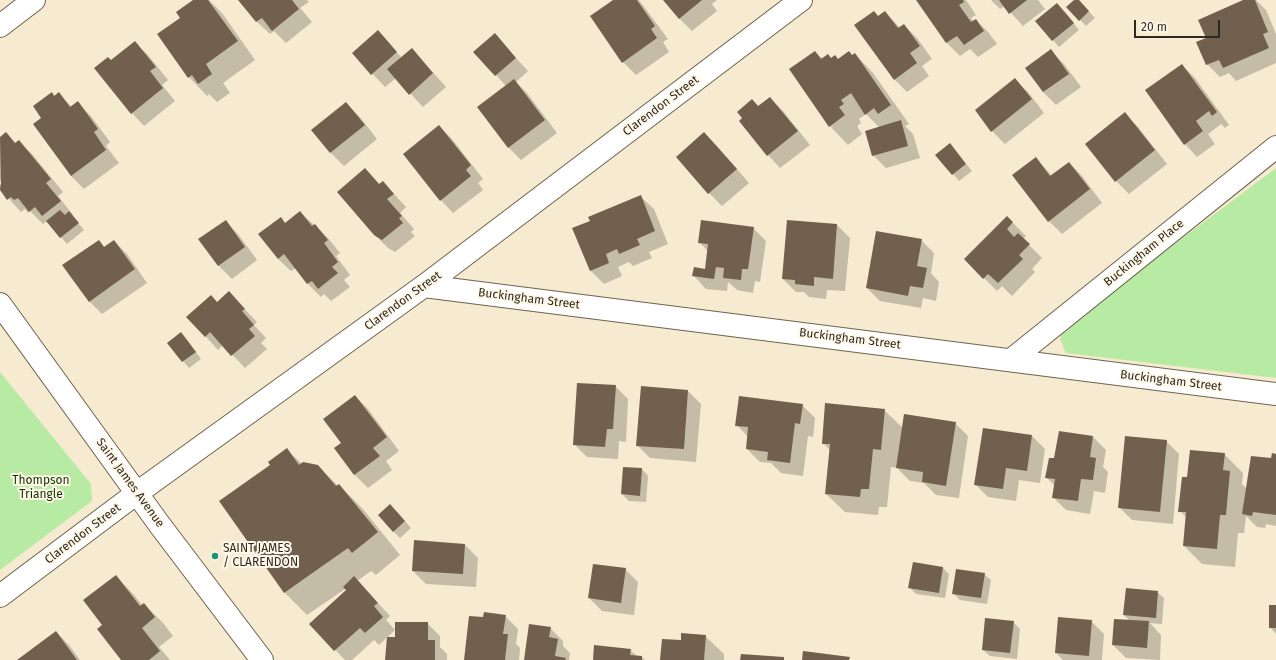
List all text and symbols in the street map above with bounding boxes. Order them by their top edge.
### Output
scale bar [1136,12,1222,38]
text: 20 m [1141,20,1167,34]
street label: Clarendon Street [620,73,702,139]
street label: Buckingham Place [1101,216,1187,290]
street label: Clarendon Street [362,268,444,334]
street label: Buckingham Street [477,286,581,312]
street label: Buckingham Street [798,326,902,352]
street label: Buckingham Street [1119,368,1223,394]
street label: Saint James Avenue [93,436,167,530]
park label: Thompson Triangle [12,474,70,502]
street label: Clarendon Street [42,501,124,567]
place label: SAINT JAMES / CLARENDON [223,542,298,570]
marker: SAINT JAMES / CLARENDON [210,551,220,561]

